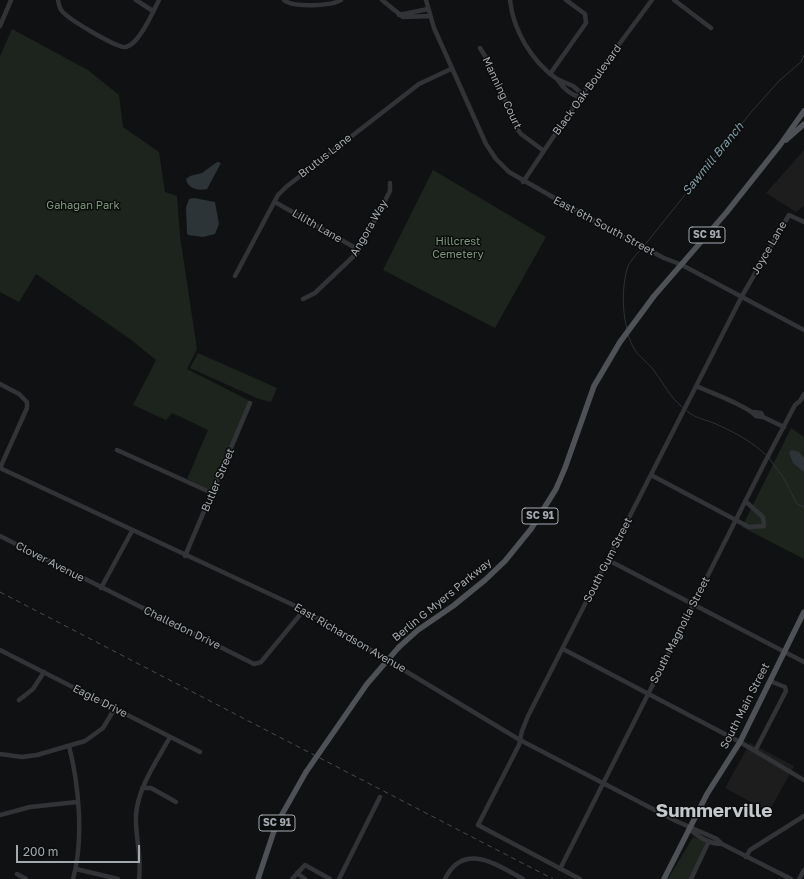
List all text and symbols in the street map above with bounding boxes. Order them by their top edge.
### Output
street label: Black Oak Boulevard [550,42,624,138]
street label: Manning Court [480,55,524,131]
water label: Sawmill Branch [679,120,747,198]
street label: Brutus Lane [296,131,354,181]
street label: East 6th South Street [551,194,657,258]
street label: Angora Way [348,197,390,259]
park label: Gahagan Park [46,199,120,213]
street label: Lilith Lane [290,206,344,246]
street label: Joyce Lane [748,219,790,277]
road number: SC 91 [689,227,725,243]
park label: Hillcrest Cemetery [432,235,484,261]
street label: Butler Street [199,446,237,514]
road number: SC 91 [522,508,558,524]
street label: South Gum Street [581,515,635,605]
street label: Clover Avenue [13,539,87,585]
street label: Berlin G Myers Parkway [390,556,494,644]
street label: South Magnolia Street [647,574,713,686]
street label: East Richardson Avenue [292,601,408,675]
street label: Challedon Drive [141,604,223,652]
street label: South Main Street [718,661,772,751]
street label: Eagle Drive [71,682,129,720]
district label: Summerville [656,800,772,822]
road number: SC 91 [259,815,295,831]
scale bar [18,837,142,863]
text: 200 m [23,844,58,859]

